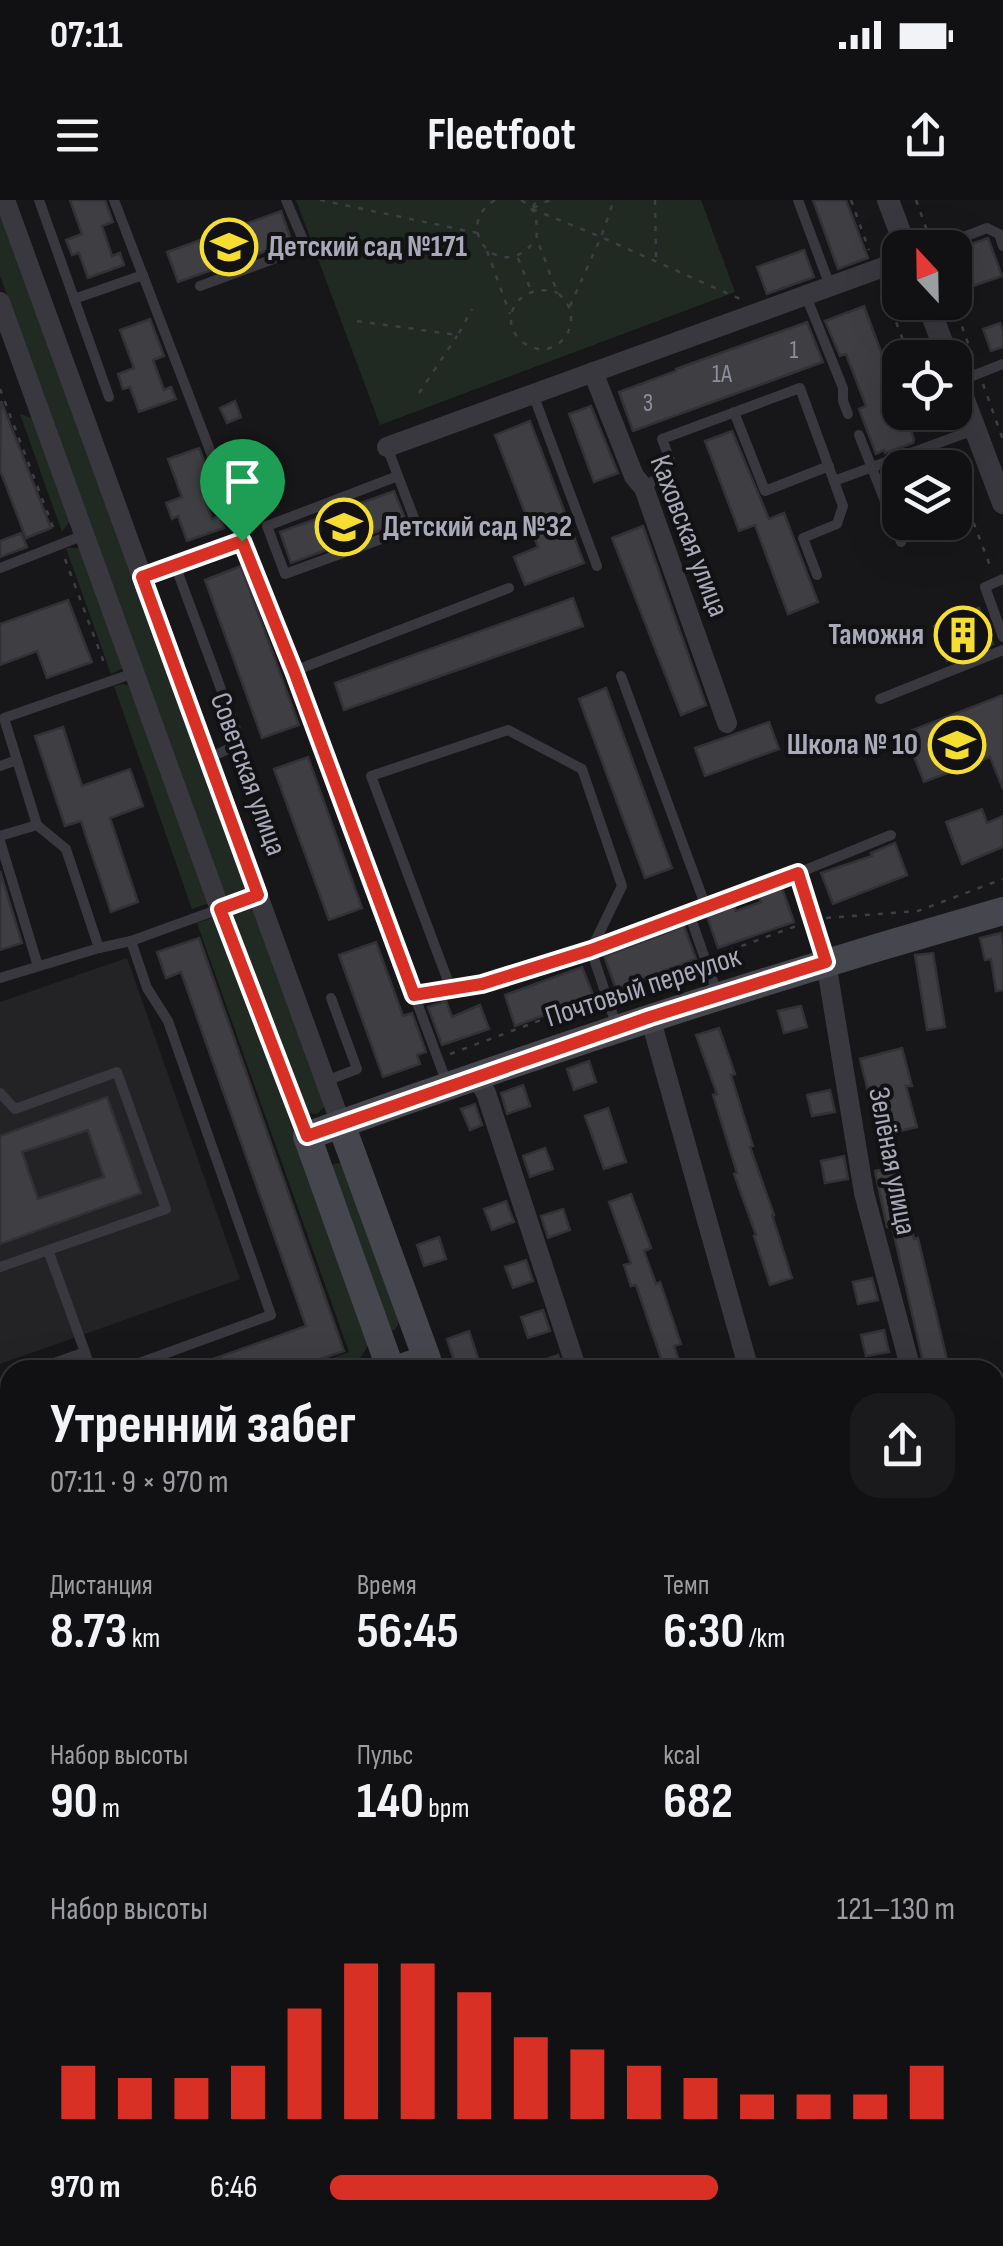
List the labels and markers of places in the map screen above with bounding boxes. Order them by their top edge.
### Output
school or university icon: Детский сад №171 [199,217,259,277]
place label: Детский сад №171 [268,229,467,265]
pin [200,439,285,542]
school or university icon: Детский сад №32 [314,497,374,557]
place label: Детский сад №32 [383,509,572,545]
building icon: Таможня [933,605,993,665]
place label: Таможня [828,617,924,653]
school or university icon: Школа № 10 [927,715,987,775]
place label: Школа № 10 [787,727,918,763]

